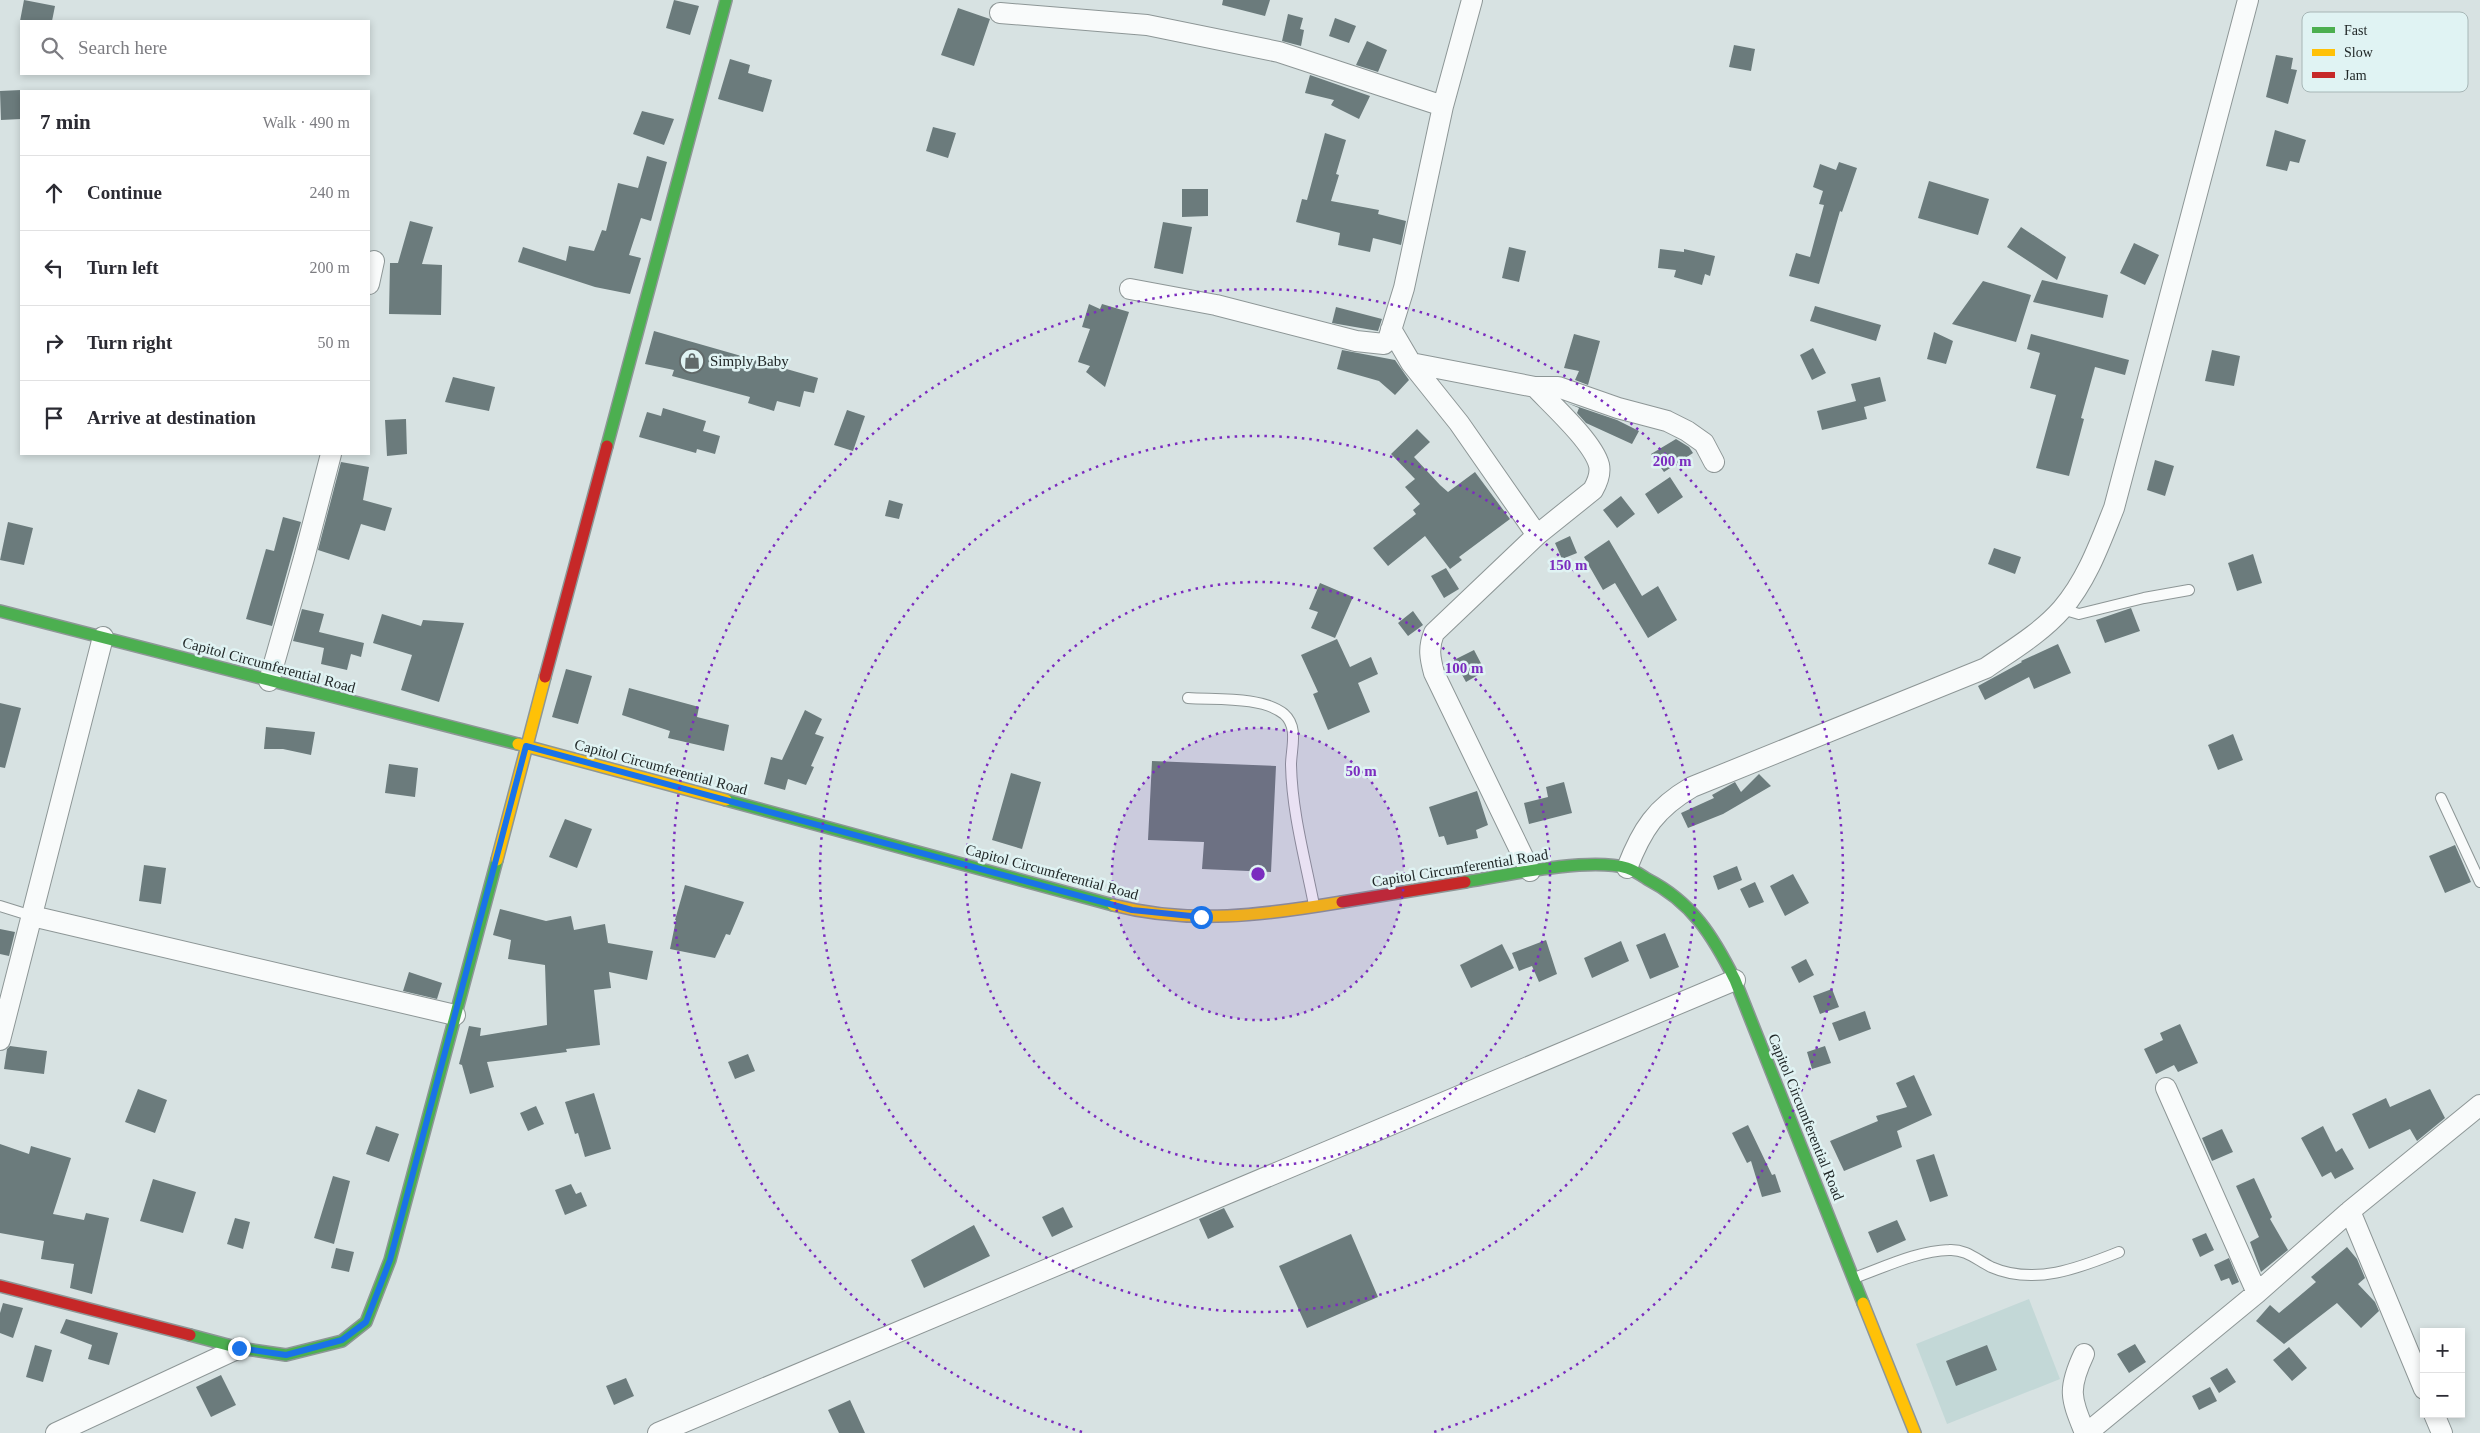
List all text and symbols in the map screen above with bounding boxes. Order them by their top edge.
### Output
legend [2302,12,2468,92]
search box [20,20,370,75]
text: Fast [2344,23,2367,38]
icon: search [38,34,66,62]
text: Search here [78,37,167,58]
text: Slow [2344,45,2374,60]
text: Jam [2344,68,2367,83]
text: 7 min [40,110,91,134]
text: Walk · 490 m [263,114,350,131]
icon: ahead [40,179,68,207]
text: Continue [87,182,162,203]
text: 240 m [310,184,350,201]
icon: left [40,254,68,282]
text: Turn left [87,257,159,278]
text: 200 m [310,259,350,276]
icon: right [40,329,68,357]
text: Turn right [87,332,172,353]
text: 50 m [318,334,350,351]
shop icon: Simply Baby [679,348,705,374]
place label: Simply Baby [710,353,789,369]
icon: arrive [40,404,68,432]
text: Arrive at destination [87,407,256,428]
text: 200 m [1653,453,1692,469]
text: 150 m [1549,557,1588,573]
street label: Capitol Circumferential Road [181,634,358,696]
text: 100 m [1445,660,1484,676]
street label: Capitol Circumferential Road [573,736,750,798]
text: 50 m [1345,763,1377,779]
street label: Capitol Circumferential Road [964,841,1141,903]
street label: Capitol Circumferential Road [1371,846,1550,890]
centre of rings [1249,865,1267,883]
route start [1190,906,1213,929]
street label: Capitol Circumferential Road [1765,1031,1847,1203]
map controls [2420,1328,2465,1418]
button: + [2420,1328,2465,1373]
route end [228,1337,251,1360]
button: − [2420,1373,2465,1418]

